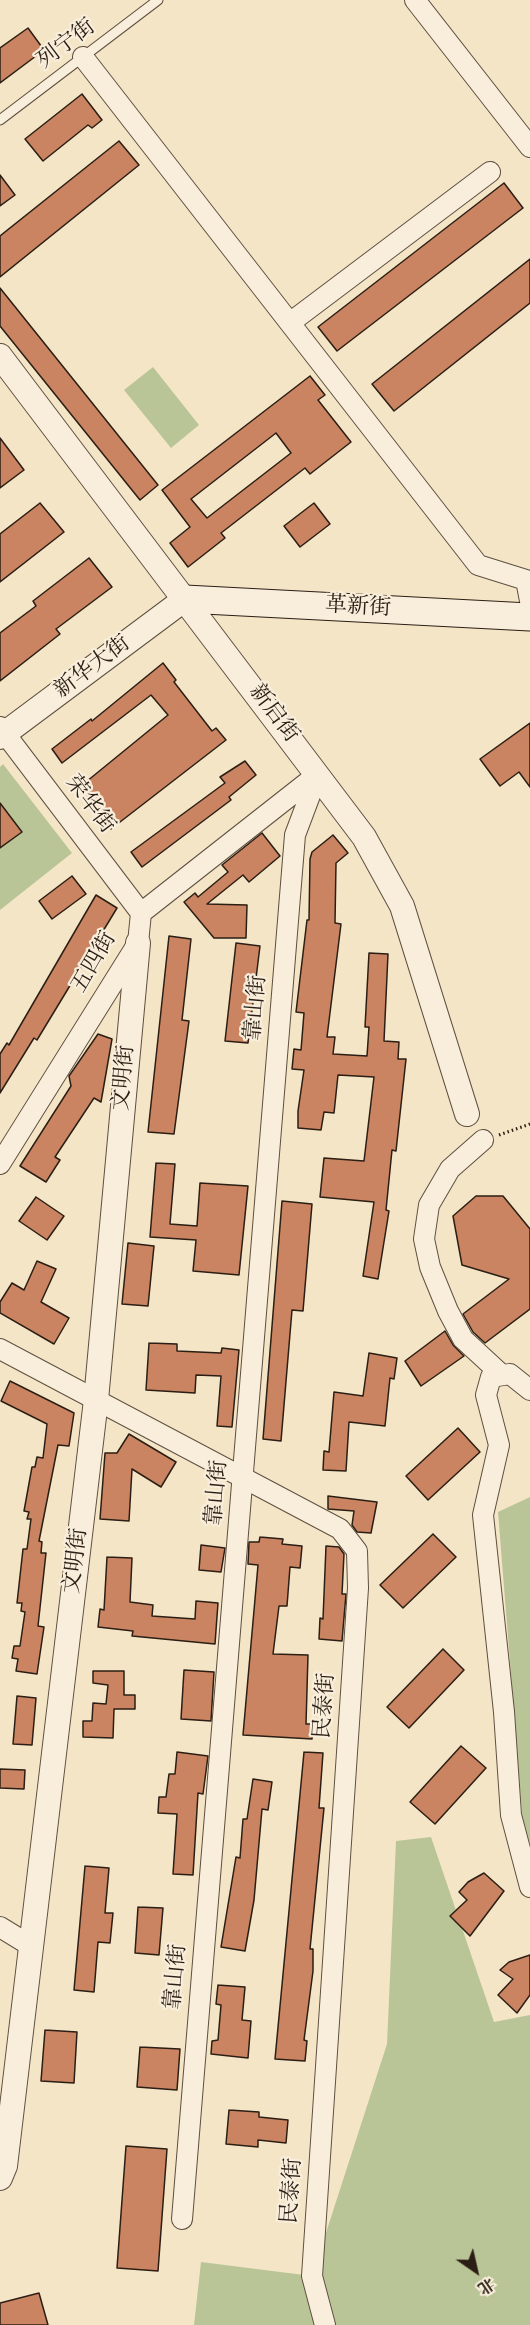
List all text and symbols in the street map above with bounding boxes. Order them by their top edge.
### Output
street label: 列宁街 [33,15,101,75]
street label: 革新街 [324,593,392,623]
street label: 新华大街 [50,631,136,705]
street label: 新启街 [243,680,303,748]
street label: 荣华街 [59,771,119,839]
street label: 五四街 [67,928,123,998]
street label: 靠山街 [241,974,273,1042]
street label: 文明街 [109,1044,141,1112]
street label: 靠山街 [202,1459,234,1527]
street label: 文明街 [60,1527,94,1595]
street label: 民泰街 [311,1672,341,1740]
street label: 靠山街 [161,1943,193,2011]
street label: 民泰街 [278,2157,308,2225]
north arrow [446,2241,506,2301]
text: 北 [474,2273,498,2299]

